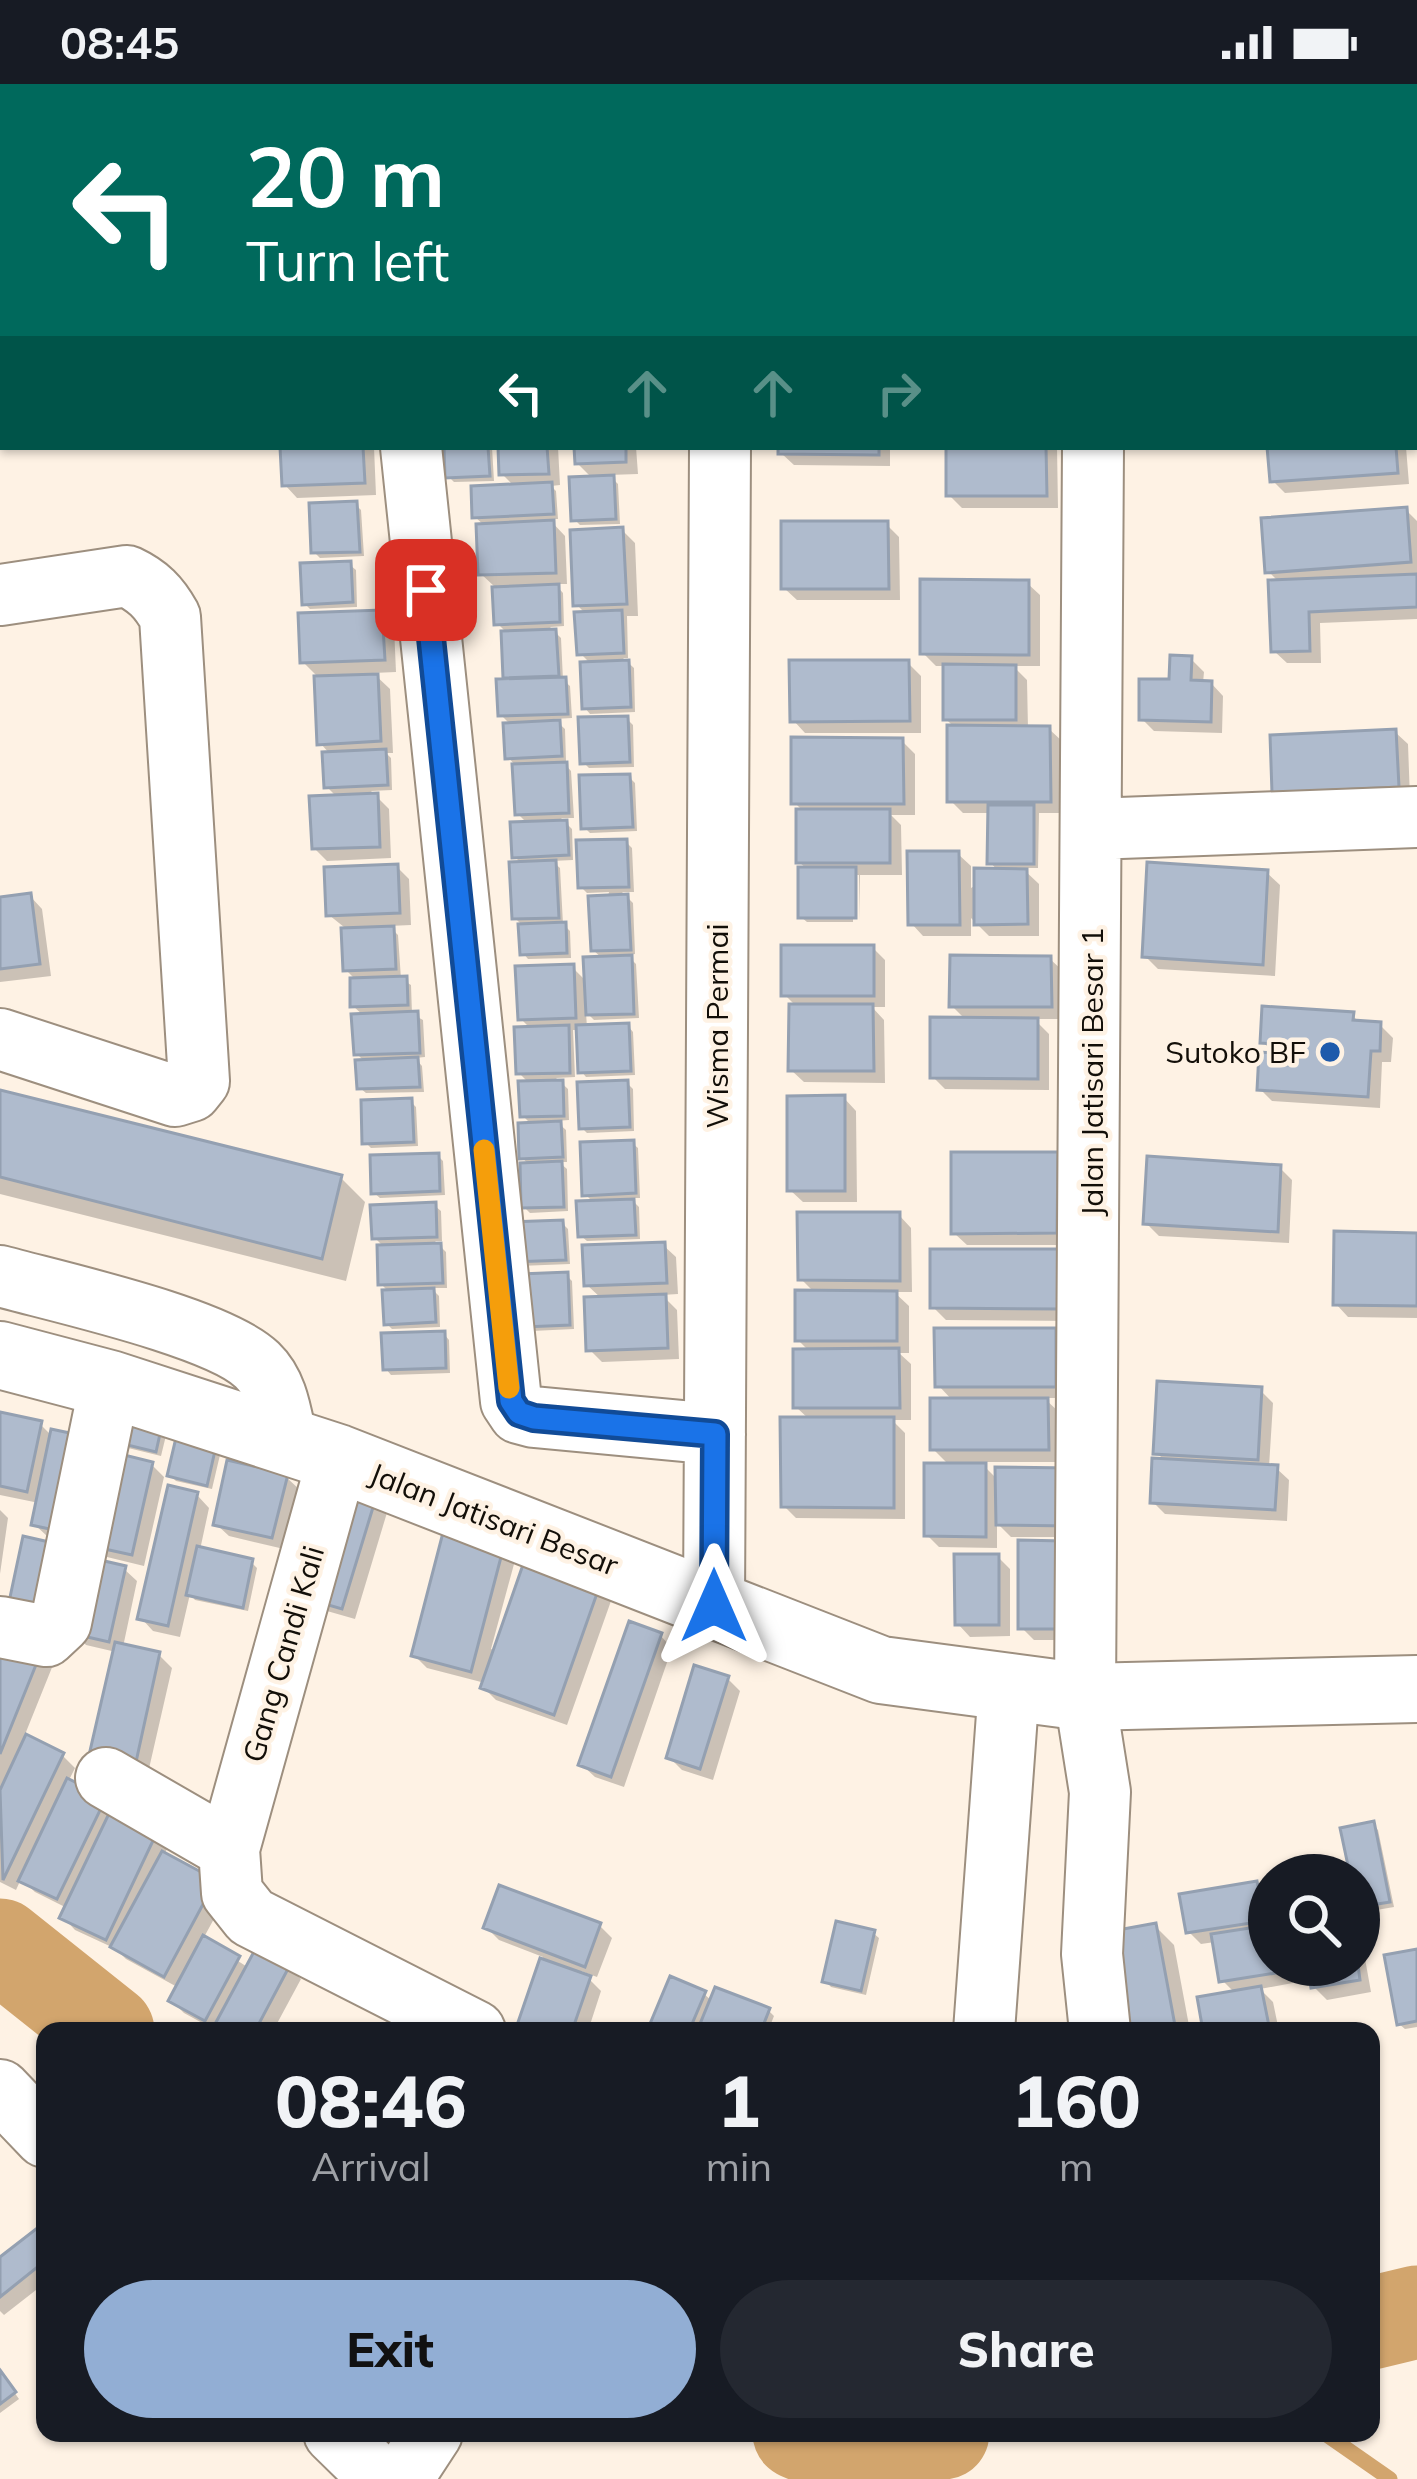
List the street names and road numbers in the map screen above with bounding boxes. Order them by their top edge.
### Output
street label: Wisma Permai [698,923,736,1129]
street label: Jalan Jatisari Besar 1 [1073,928,1111,1217]
street label: Jalan Jatisari Besar [364,1454,624,1584]
street label: Gang Candi Kali [234,1541,332,1767]

